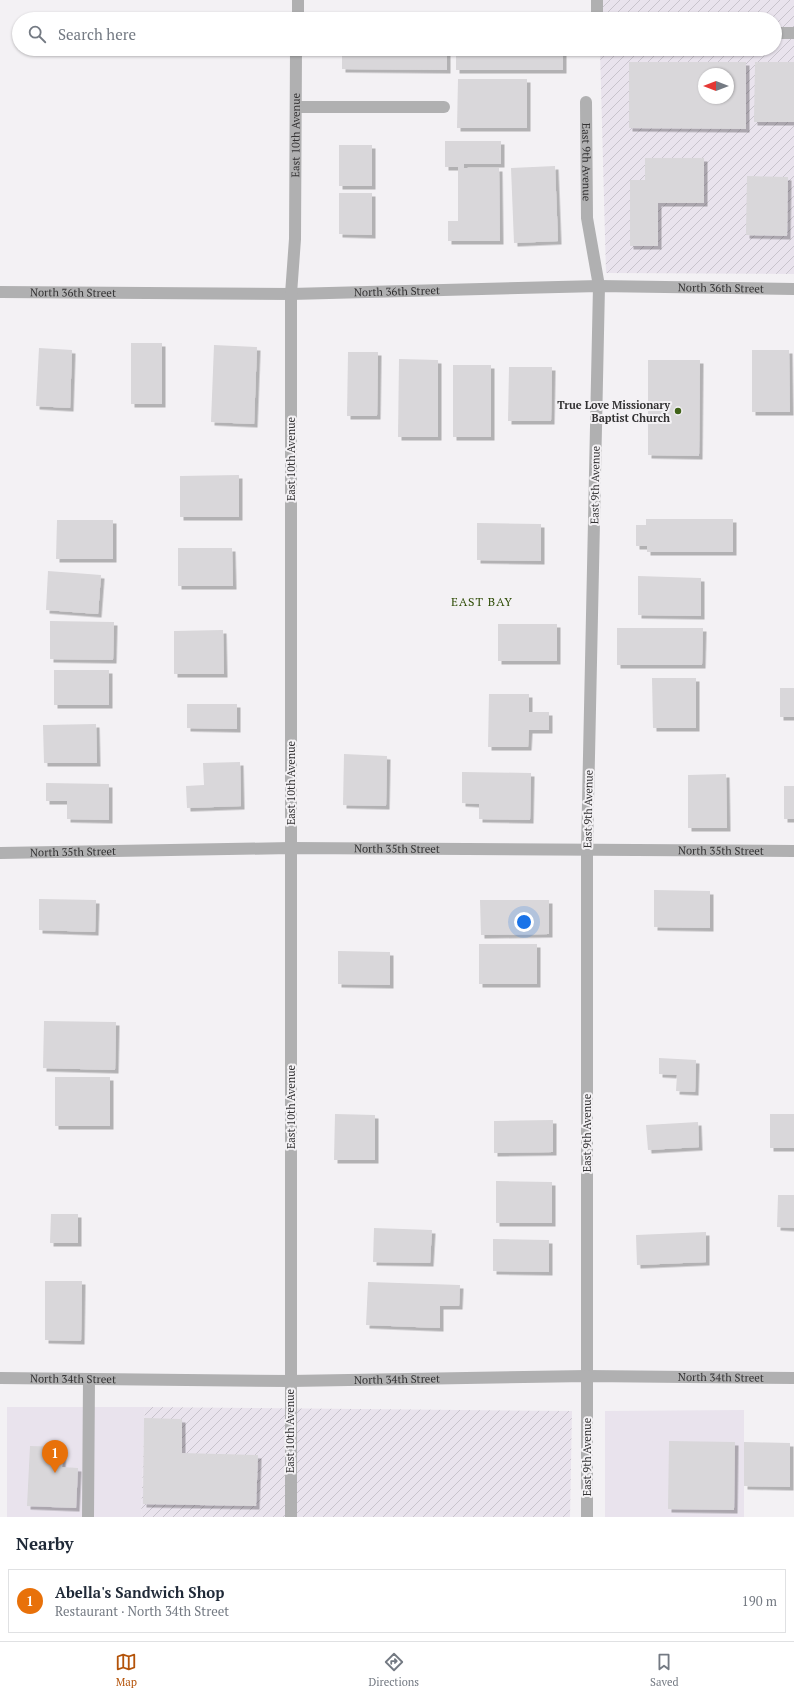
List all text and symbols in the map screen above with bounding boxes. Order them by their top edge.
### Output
search box [12,12,782,56]
icon: search [26,23,48,45]
text: Search here [58,24,136,44]
north arrow [698,68,734,104]
street label: East 10th Avenue [288,92,303,177]
street label: East 9th Avenue [579,123,594,202]
street label: North 36th Street [678,280,764,296]
street label: North 36th Street [354,283,440,299]
street label: North 36th Street [30,285,116,300]
place label: True Love Missionary Baptist Church [557,398,670,425]
marker: True Love Missionary Baptist Church [673,406,683,416]
street label: East 10th Avenue [284,416,298,501]
street label: East 9th Avenue [587,445,603,524]
district label: EAST BAY [451,594,513,609]
street label: East 10th Avenue [284,740,298,825]
street label: East 9th Avenue [580,769,596,848]
street label: North 35th Street [354,841,440,856]
street label: North 35th Street [678,843,764,858]
street label: North 35th Street [30,844,116,859]
your location [514,912,534,932]
street label: East 10th Avenue [284,1064,298,1149]
street label: East 9th Avenue [580,1093,594,1172]
street label: North 34th Street [678,1370,764,1385]
street label: North 34th Street [30,1371,116,1386]
street label: North 34th Street [354,1371,440,1387]
street label: East 10th Avenue [283,1388,297,1473]
street label: East 9th Avenue [580,1417,594,1496]
pin: 1 [42,1440,68,1473]
text: Nearby [16,1532,74,1555]
text: Abella's Sandwich Shop [55,1582,224,1602]
text: 1 [26,1592,34,1610]
text: 190 m [742,1592,777,1610]
text: Restaurant · North 34th Street [55,1602,229,1620]
tab: Map [115,1651,137,1689]
tab: Directions [368,1651,419,1689]
tab: Saved [650,1651,679,1689]

